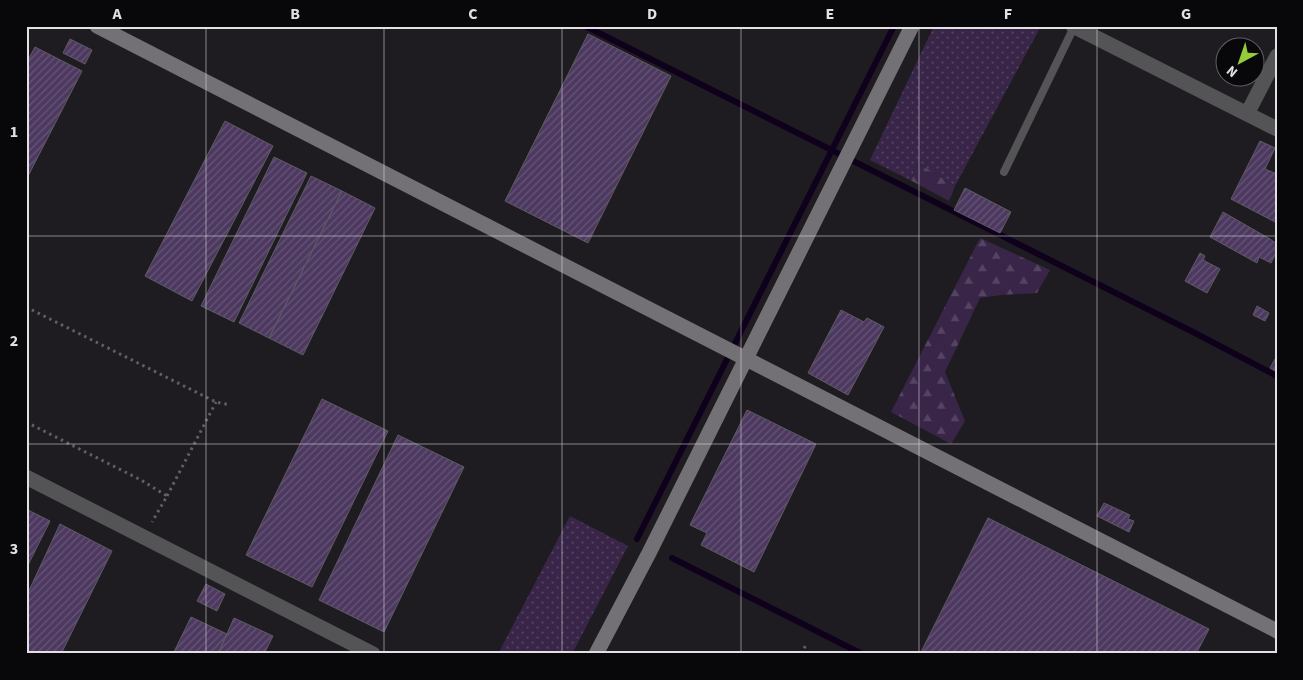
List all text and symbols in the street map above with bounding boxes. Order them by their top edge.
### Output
text: A [111,3,122,25]
text: B [290,3,300,25]
text: C [468,3,478,25]
text: D [647,3,657,25]
text: E [826,3,834,25]
text: F [1004,3,1012,25]
text: G [1181,3,1191,25]
north arrow [1216,38,1266,88]
text: N [1222,61,1242,82]
text: 1 [10,121,18,143]
text: 2 [10,330,18,352]
text: 3 [10,538,18,560]

